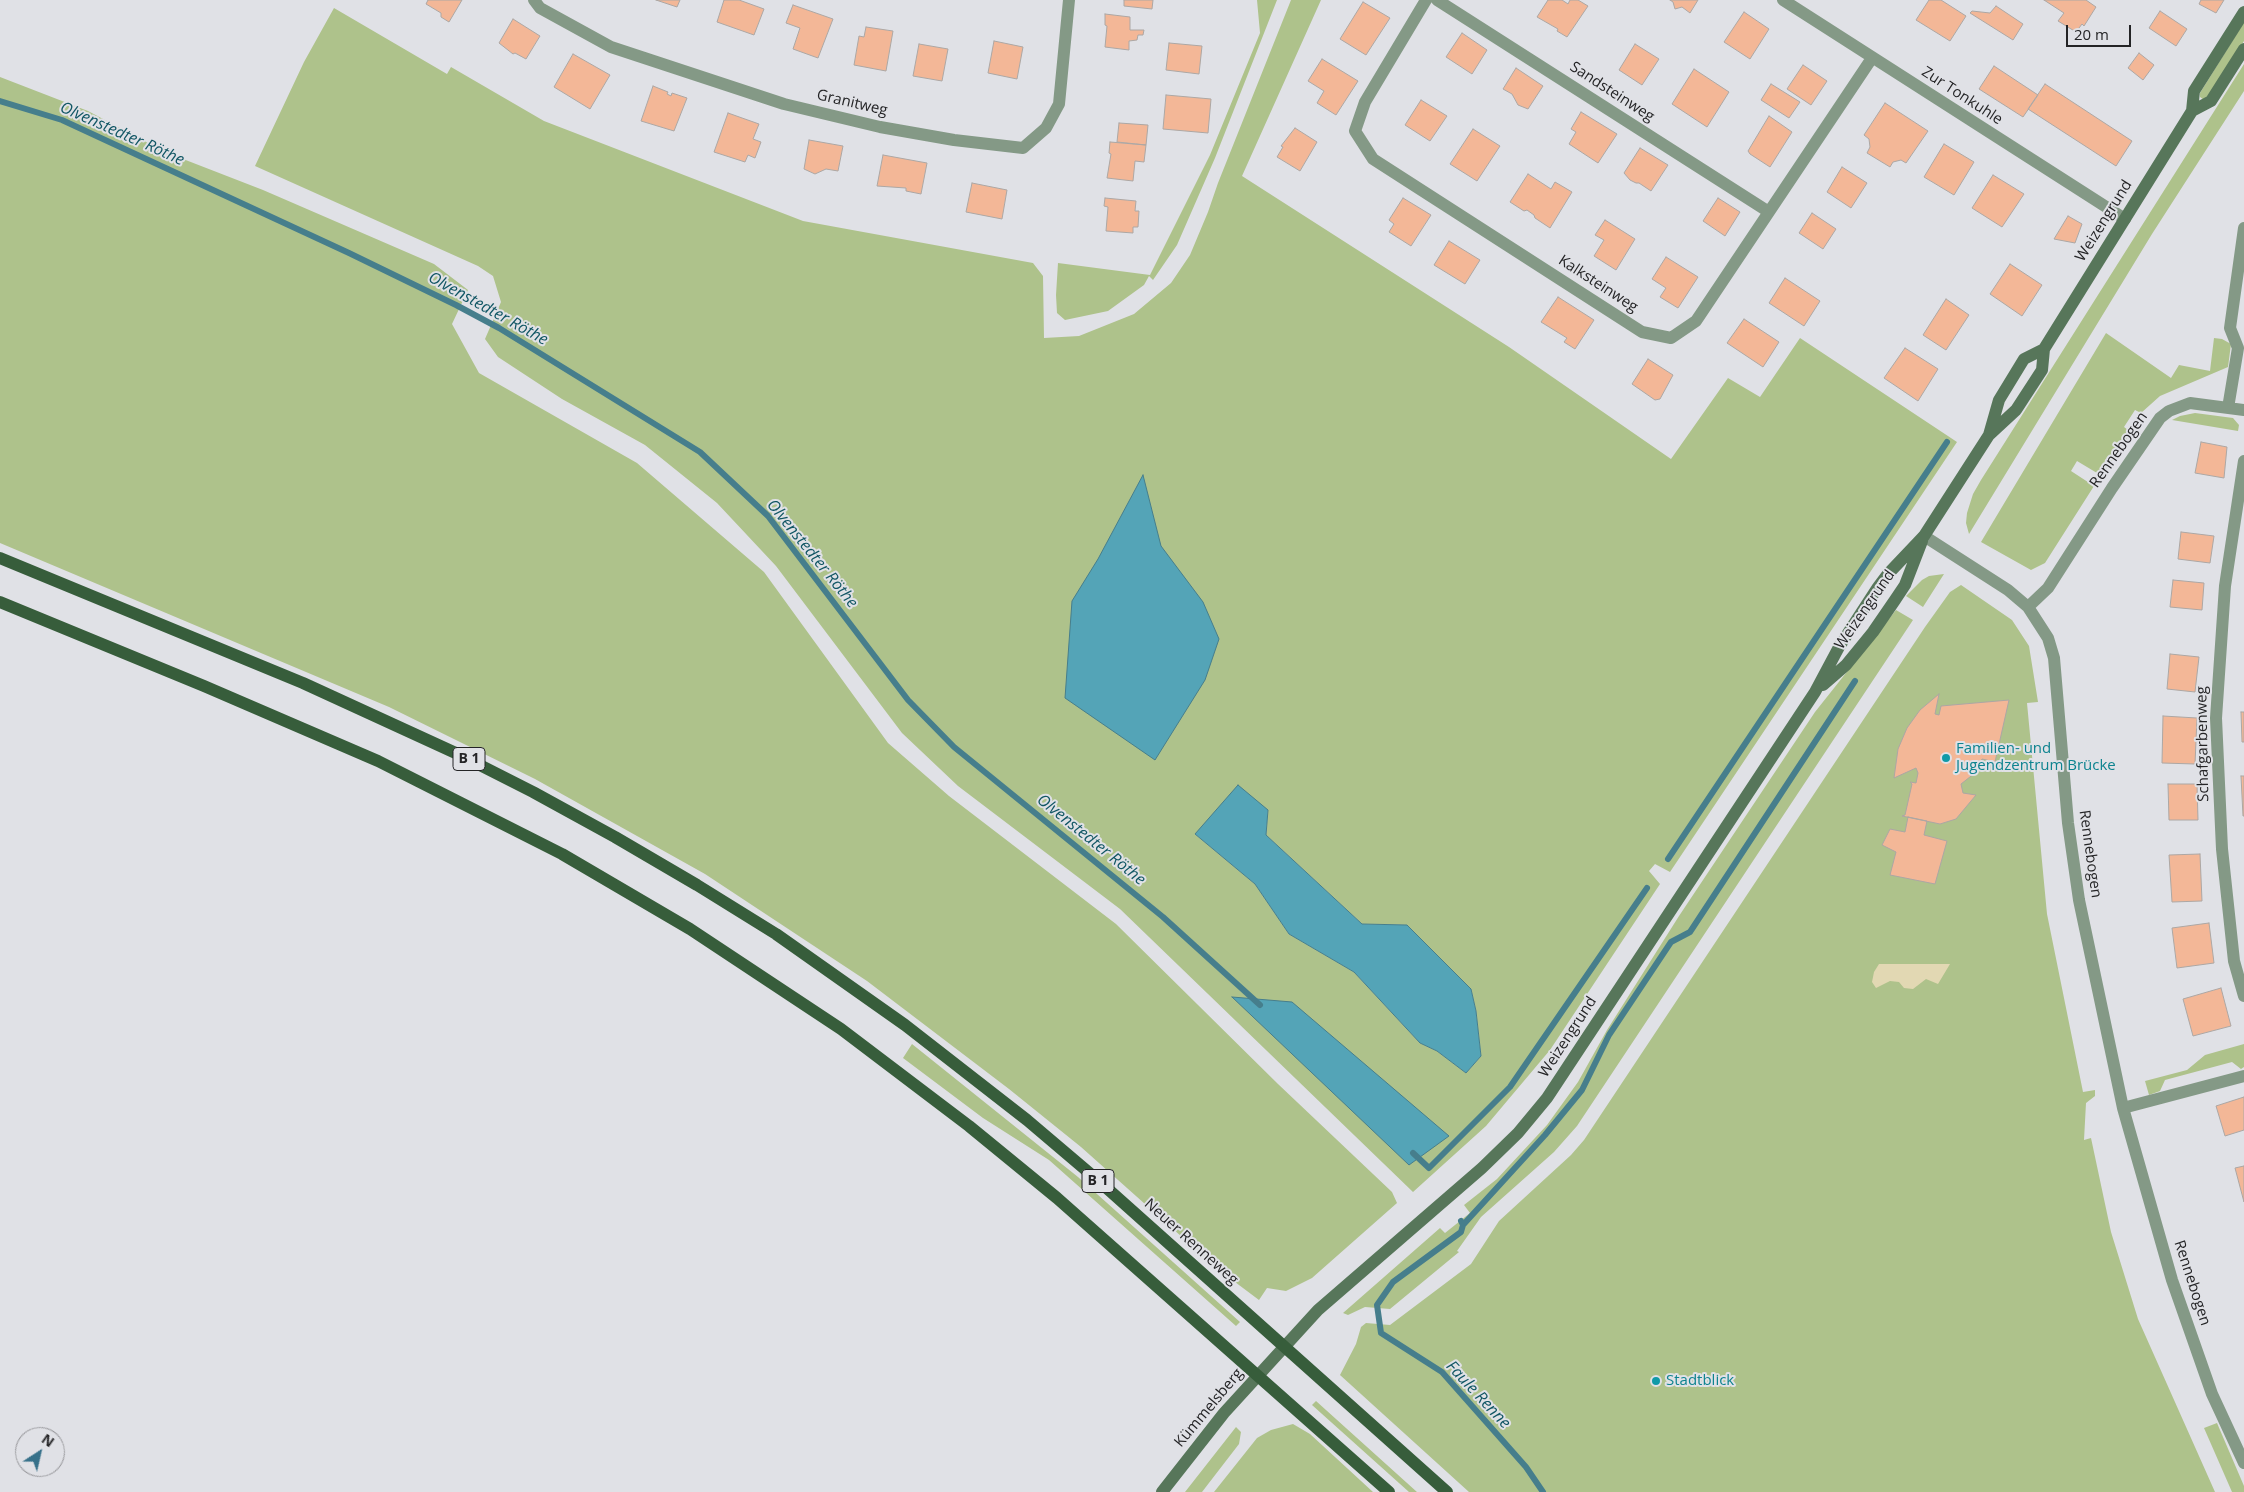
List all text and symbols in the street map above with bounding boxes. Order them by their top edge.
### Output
scale bar [2069,15,2134,47]
text: 20 m [2074,24,2109,44]
street label: Sandsteinweg [1566,58,1658,126]
street label: Zur Tonkuhle [1918,63,2006,129]
street label: Granitweg [815,86,889,120]
water label: Olvenstedter Röthe [57,98,187,170]
street label: Weizengrund [2072,177,2136,265]
street label: Kalksteinweg [1555,252,1641,316]
water label: Olvenstedter Röthe [425,268,551,350]
street label: Rennebogen [2086,409,2152,491]
water label: Olvenstedter Röthe [762,496,862,612]
street label: Weizengrund [1831,567,1899,653]
street label: Schafgarbenweg [2193,686,2213,802]
place label: Familien- und Jugendzentrum Brücke [1956,740,2116,775]
road number: B 1 [453,748,485,771]
marker: Familien- und Jugendzentrum Brücke [1940,752,1952,764]
water label: Olvenstedter Röthe [1033,790,1149,890]
street label: Rennebogen [2075,809,2105,899]
street label: Weizengrund [1535,993,1601,1081]
road number: B 1 [1082,1170,1114,1192]
street label: Neuer Renneweg [1140,1195,1242,1289]
street label: Rennebogen [2170,1238,2214,1328]
water label: Faule Renne [1442,1357,1514,1433]
street label: Kümmelsberg [1171,1365,1247,1451]
place label: Stadtblick [1666,1372,1734,1390]
marker: Stadtblick [1650,1375,1662,1387]
north arrow [15,1427,65,1477]
text: N [38,1429,58,1451]

